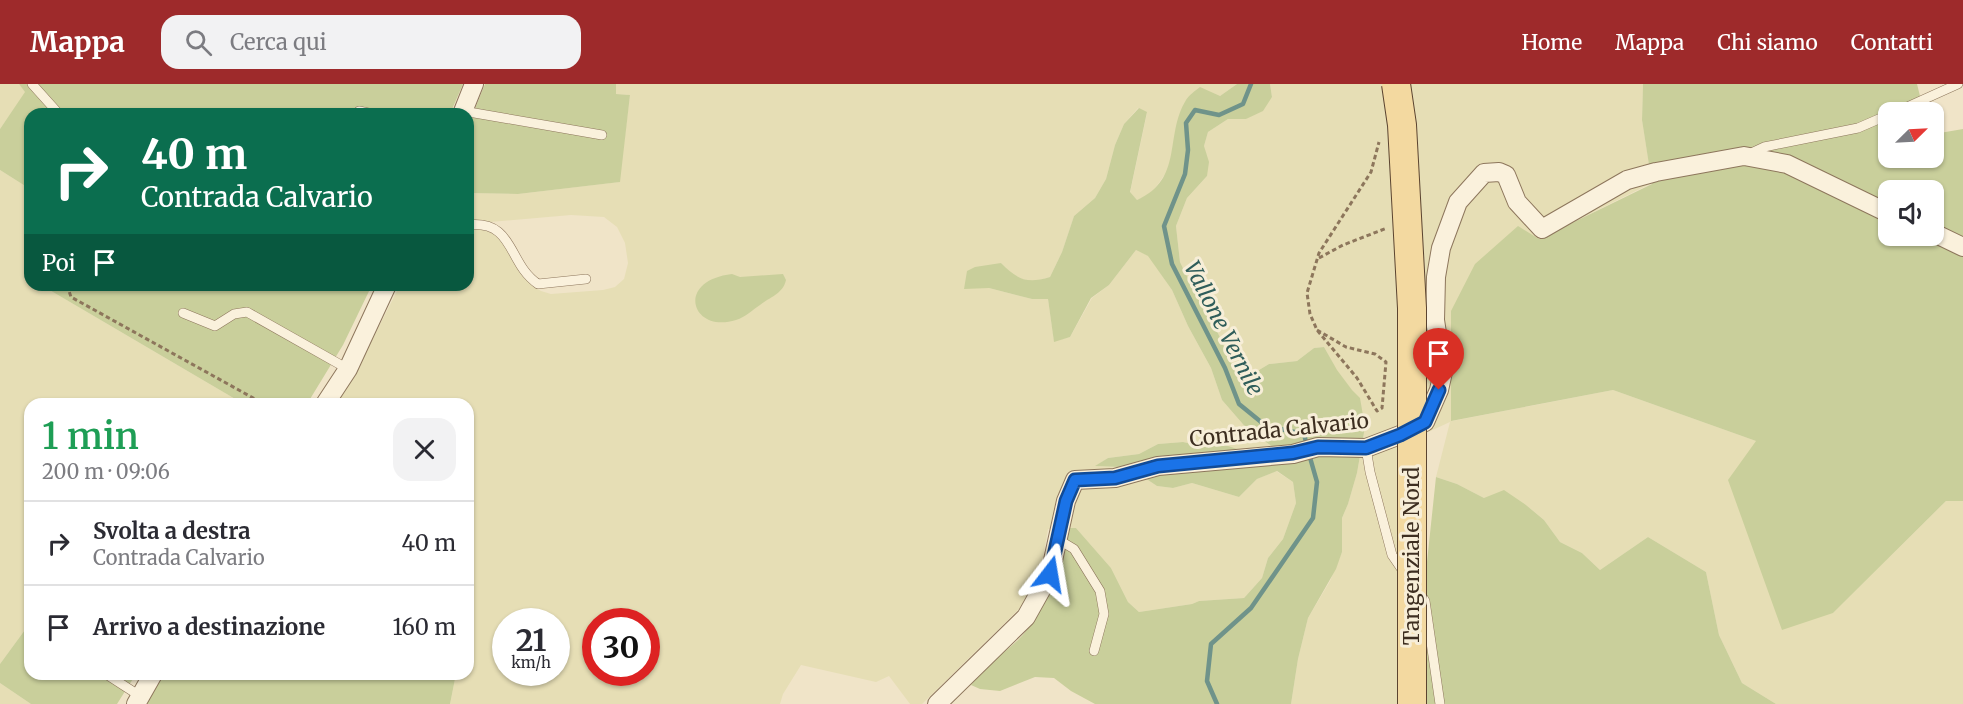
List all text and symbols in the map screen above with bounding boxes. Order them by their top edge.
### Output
search box [161,15,581,69]
text: Mappa [30,24,125,60]
icon: search [182,26,215,59]
text: Cerca qui [230,28,327,56]
text: Home [1522,29,1582,56]
text: Mappa [1615,29,1684,56]
text: Chi siamo [1717,29,1818,56]
text: Contatti [1851,29,1933,56]
north arrow [1878,102,1944,168]
map controls [1878,102,1944,246]
text: 40 m [141,128,247,180]
icon: right [42,132,120,210]
text: Contrada Calvario [141,180,373,214]
button: sound [1878,180,1944,246]
icon: arrive [88,246,121,279]
text: Poi [42,249,76,277]
water label: Vallone Vernile [1178,256,1270,400]
pin [1413,328,1464,390]
icon: arrive [1422,337,1455,370]
street label: Contrada Calvario [1188,407,1370,452]
text: 1 min [42,414,139,459]
button: close [393,418,456,481]
text: 200 m · 09:06 [42,459,170,484]
street label: Tangenziale Nord [1398,467,1425,645]
text: Svolta a destra [93,517,250,545]
icon: right [42,527,75,560]
text: 40 m [401,529,456,557]
position arrow [1018,542,1082,606]
text: Contrada Calvario [93,545,265,570]
speed limit sign: 30 [582,608,660,686]
icon: arrive [42,611,75,644]
text: Arrivo a destinazione [93,613,325,641]
text: 160 m [392,613,456,641]
text: 21 [516,621,546,659]
text: km/h [511,653,551,672]

